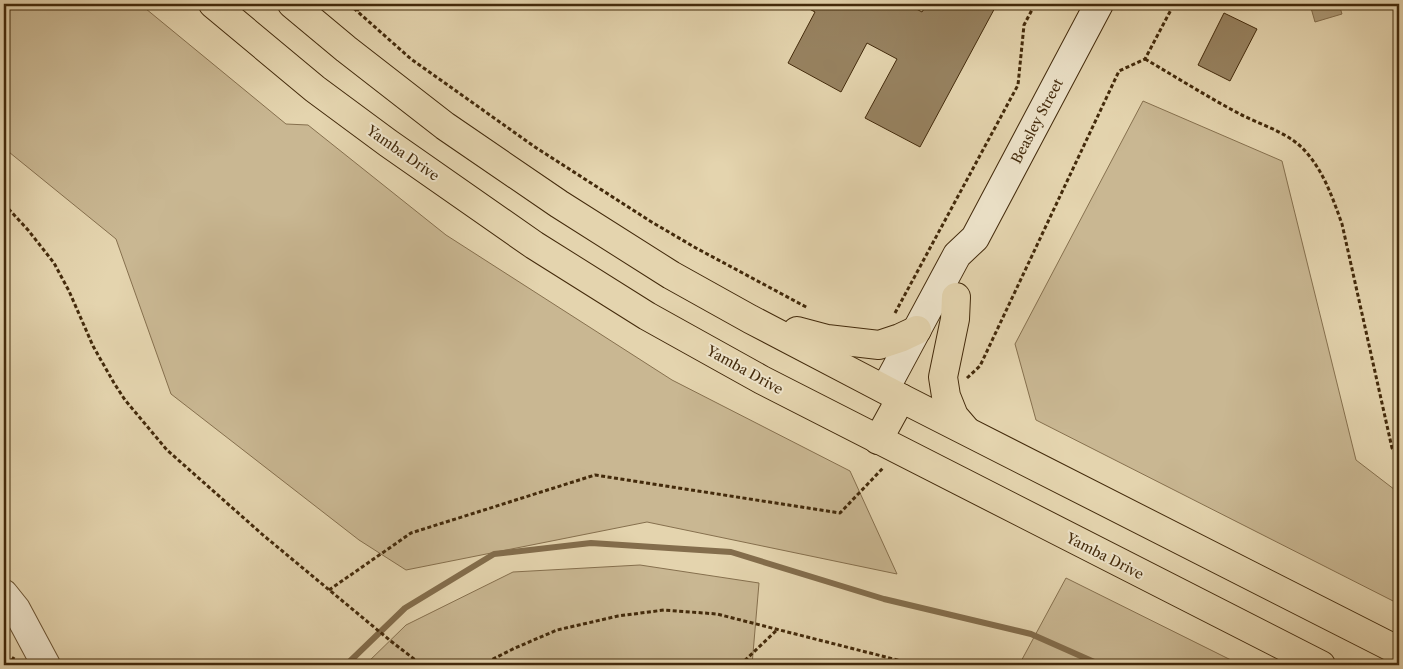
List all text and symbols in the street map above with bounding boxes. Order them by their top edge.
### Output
street label: Beasley Street [1007,75,1067,167]
street label: Yamba Drive [362,121,443,185]
street label: Yamba Drive [703,341,787,398]
street label: Yamba Drive [1062,528,1147,583]

